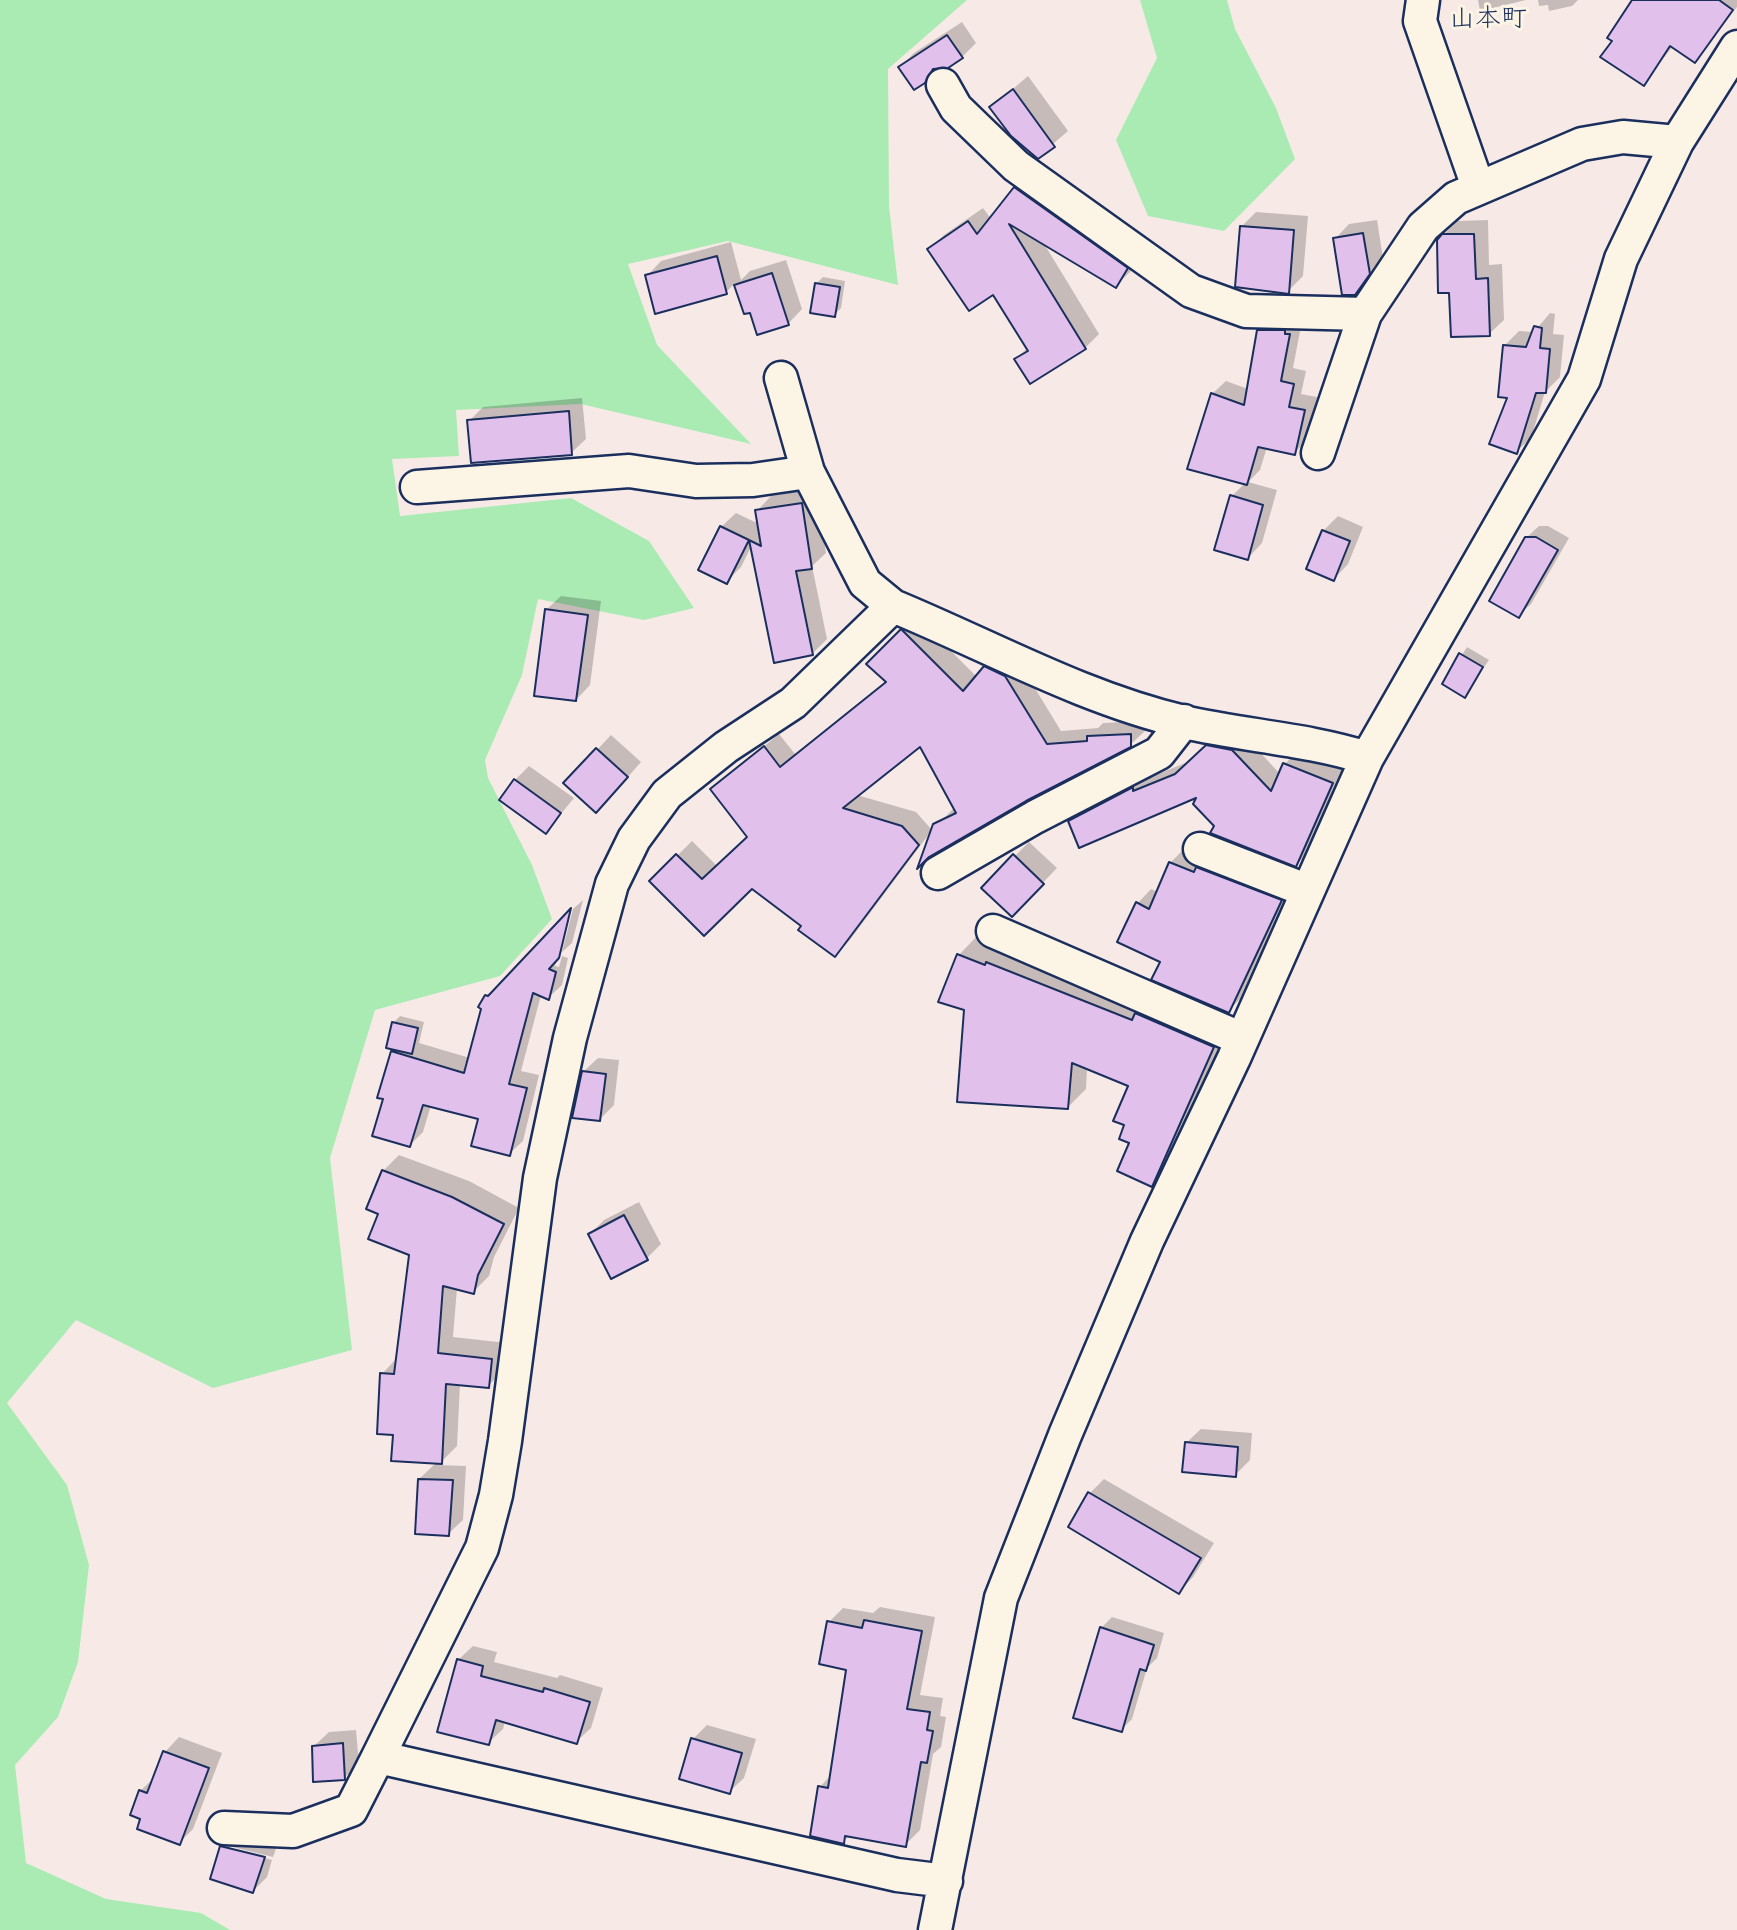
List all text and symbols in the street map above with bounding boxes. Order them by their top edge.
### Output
district label: 山本町 [1449,6,1527,38]

